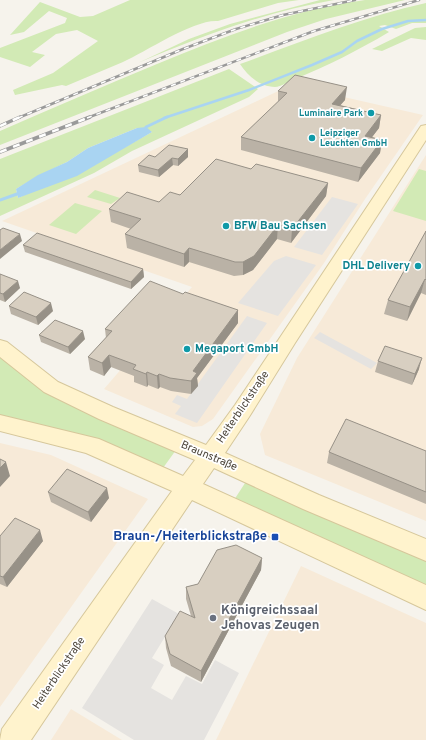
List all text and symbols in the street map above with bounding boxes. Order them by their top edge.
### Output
place label: Luminaire Park [299,108,363,119]
marker: Luminaire Park [366,108,376,118]
place label: Leipziger Leuchten GmbH [320,128,387,149]
marker: Leipziger Leuchten GmbH [307,133,317,143]
place label: BFW Bau Sachsen [234,219,326,233]
marker: BFW Bau Sachsen [221,221,231,231]
place label: DHL Delivery [342,259,410,273]
marker: DHL Delivery [413,261,423,271]
place label: Megaport GmbH [195,342,279,356]
marker: Megaport GmbH [182,344,192,354]
street label: Heiterblickstraße [214,368,272,446]
street label: Braunstraße [179,438,239,474]
place label: Braun-/Heiterblickstraße [113,529,267,545]
marker: Braun-/Heiterblickstraße [270,532,280,542]
place label: Königreichssaal Jehovas Zeugen [221,603,320,634]
marker: Königreichssaal Jehovas Zeugen [208,613,218,623]
street label: Heiterblickstraße [30,634,88,712]

